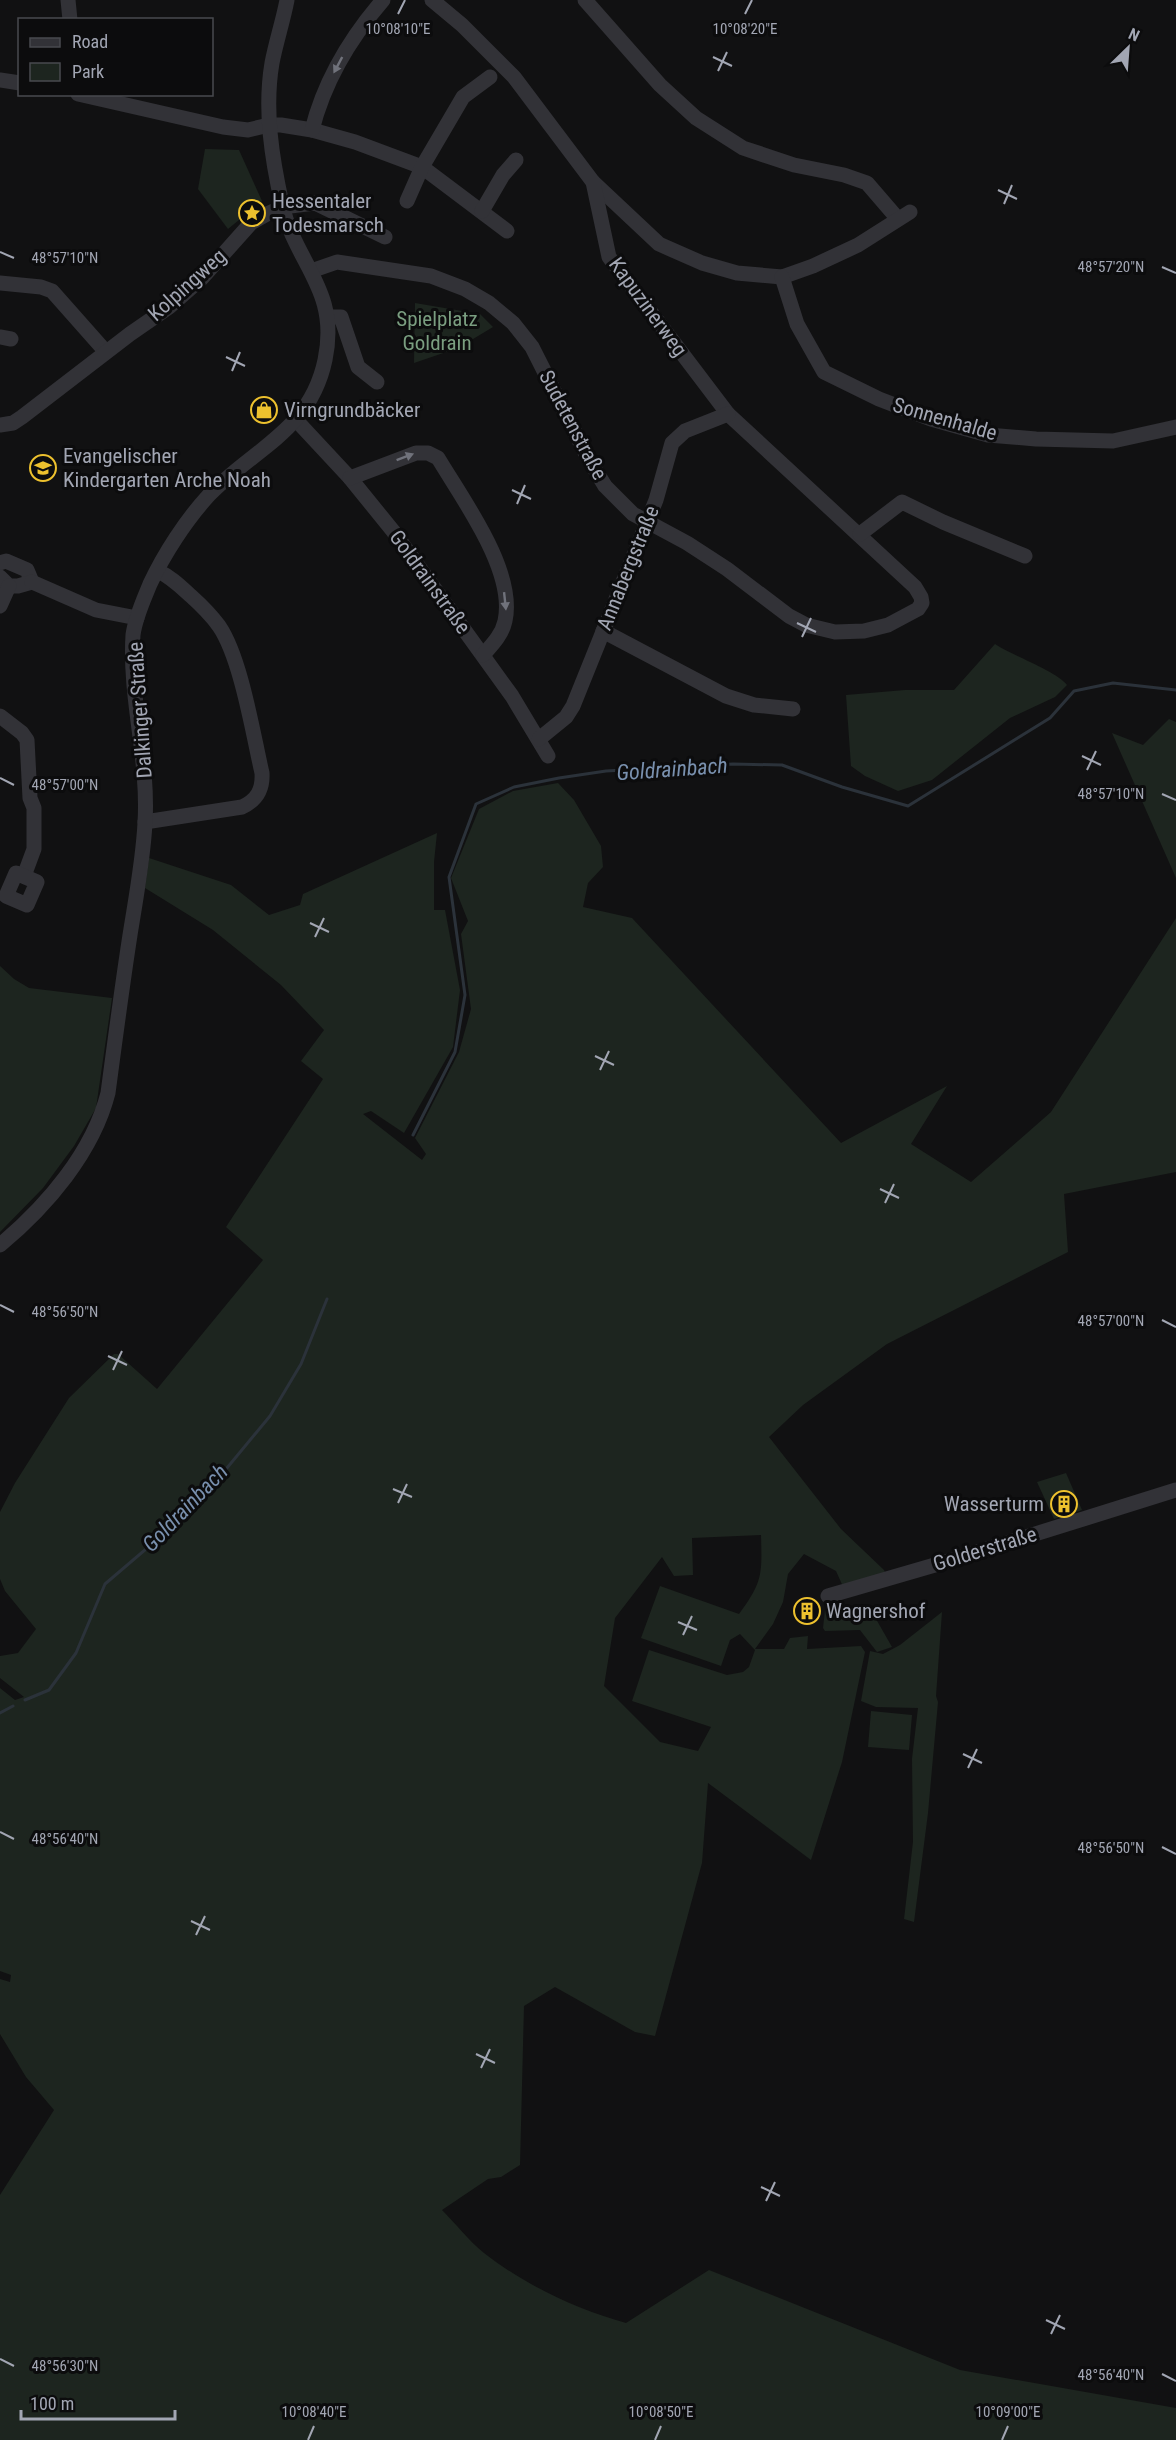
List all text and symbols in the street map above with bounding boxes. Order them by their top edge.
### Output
legend [18,18,213,96]
north arrow [1098,18,1158,78]
text: 10°08'10"E [366,20,430,38]
text: 10°08'20"E [713,20,777,38]
text: N [1126,24,1143,46]
text: Road [72,31,108,52]
one-way arrow [334,57,343,74]
text: Park [72,61,104,82]
place label: Hessentaler Todesmarsch [272,189,384,237]
place icon: Hessentaler Todesmarsch [237,198,267,228]
street label: Kolpingweg [143,244,231,326]
text: 48°57'10"N [32,249,98,267]
street label: Kapuzinerweg [604,253,692,361]
text: 48°57'20"N [1078,258,1144,276]
park label: Spielplatz Goldrain [396,307,478,355]
street label: Sudetenstraße [534,366,612,484]
street label: Sonnenhalde [890,393,1000,445]
shop icon: Virngrundbäcker [249,395,279,425]
place label: Virngrundbäcker [284,398,420,422]
place label: Evangelischer Kindergarten Arche Noah [63,444,271,492]
one-way arrow [396,452,414,462]
school or university icon: Evangelischer Kindergarten Arche Noah [28,453,58,483]
street label: Annabergstraße [592,502,664,634]
street label: Goldrainstraße [384,526,476,638]
one-way arrow [501,592,510,611]
street label: Dalkinger Straße [123,641,157,779]
water label: Goldrainbach [616,753,728,785]
text: 48°57'00"N [32,776,98,794]
text: 48°57'10"N [1078,785,1144,803]
text: 48°56'50"N [32,1303,98,1321]
text: 48°57'00"N [1078,1312,1144,1330]
water label: Goldrainbach [137,1459,233,1557]
building icon: Wasserturm [1049,1489,1079,1519]
place label: Wasserturm [944,1492,1044,1516]
street label: Golderstraße [930,1522,1040,1576]
building icon: Wagnershof [792,1596,822,1626]
place label: Wagnershof [826,1599,926,1623]
text: 48°56'40"N [32,1830,98,1848]
text: 48°56'50"N [1078,1839,1144,1857]
text: 48°56'30"N [32,2357,98,2375]
text: 48°56'40"N [1078,2366,1144,2384]
scale bar [21,2383,176,2421]
text: 100 m [30,2393,74,2414]
text: 10°08'40"E [282,2403,346,2421]
text: 10°08'50"E [629,2403,693,2421]
text: 10°09'00"E [976,2403,1040,2421]

